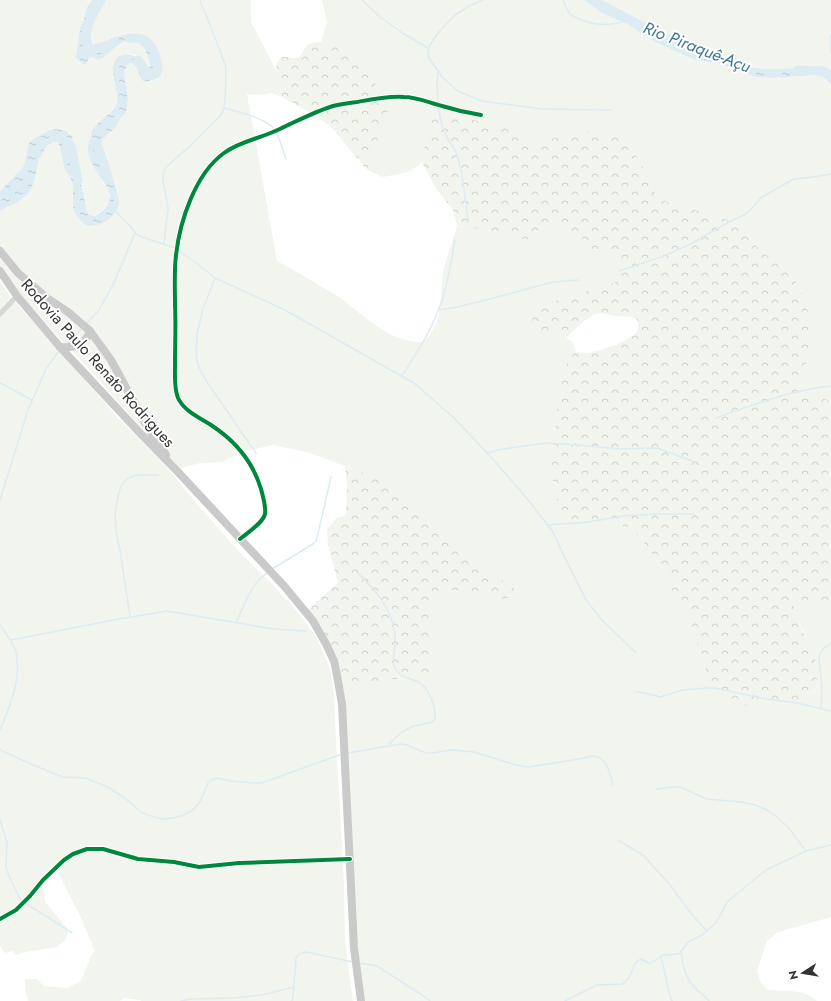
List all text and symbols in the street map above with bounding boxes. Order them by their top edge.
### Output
water label: Rio Piraquê-Açu [640,15,755,79]
street label: Rodovia Paulo Renato Rodrigues [16,274,180,452]
north arrow [783,953,823,993]
text: N [784,969,802,981]

